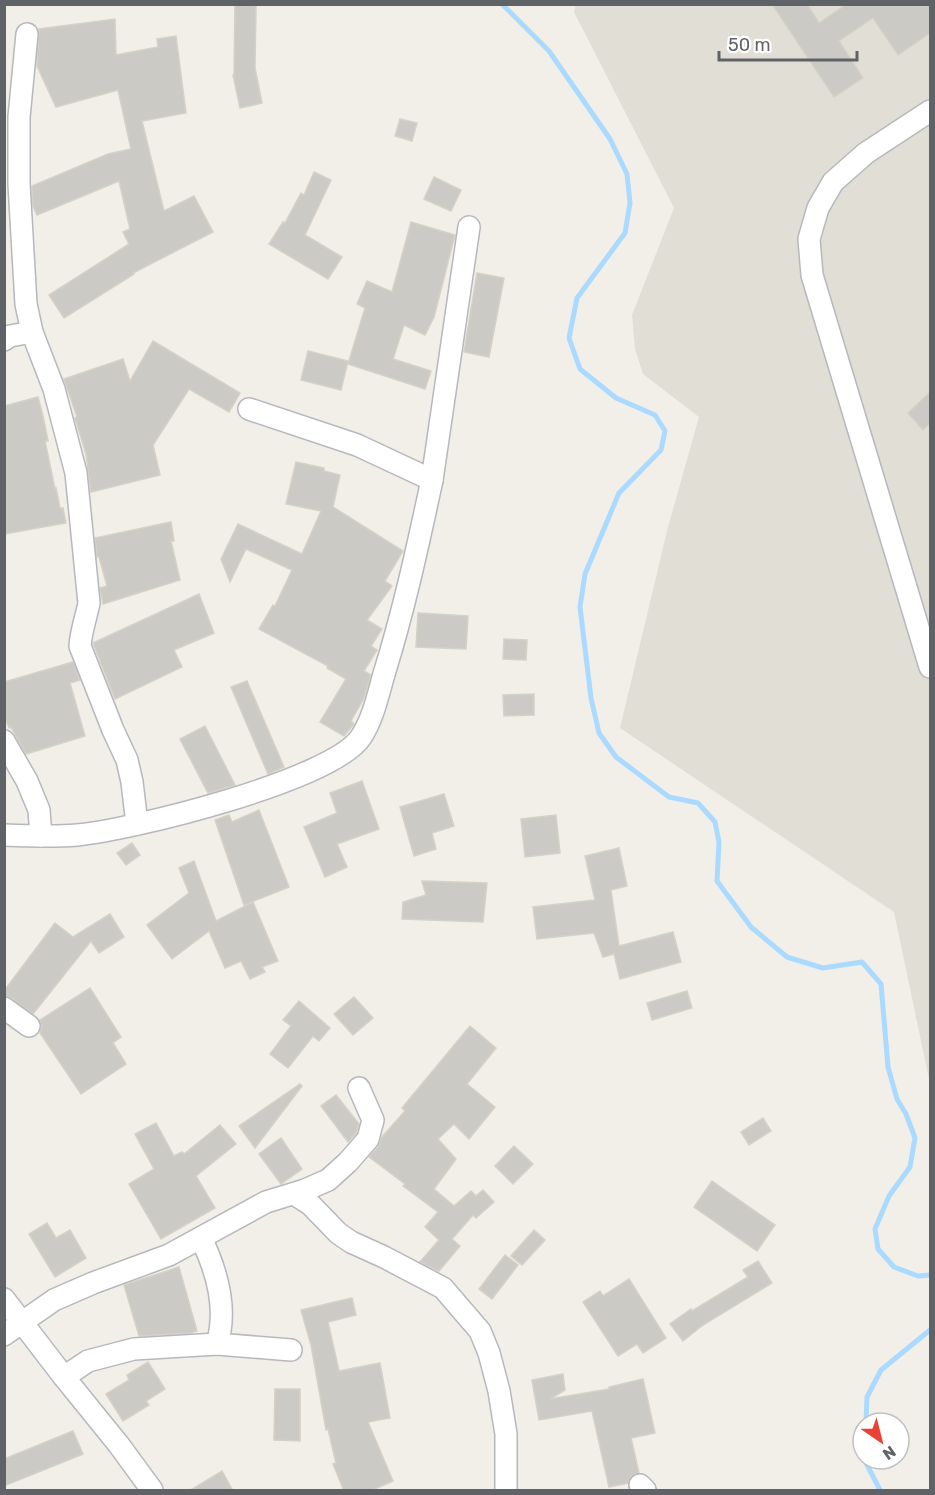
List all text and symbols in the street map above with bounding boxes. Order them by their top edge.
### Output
scale bar [719,24,857,62]
text: 50 m [728,34,771,56]
north arrow [851,1411,911,1471]
text: N [879,1442,899,1464]

